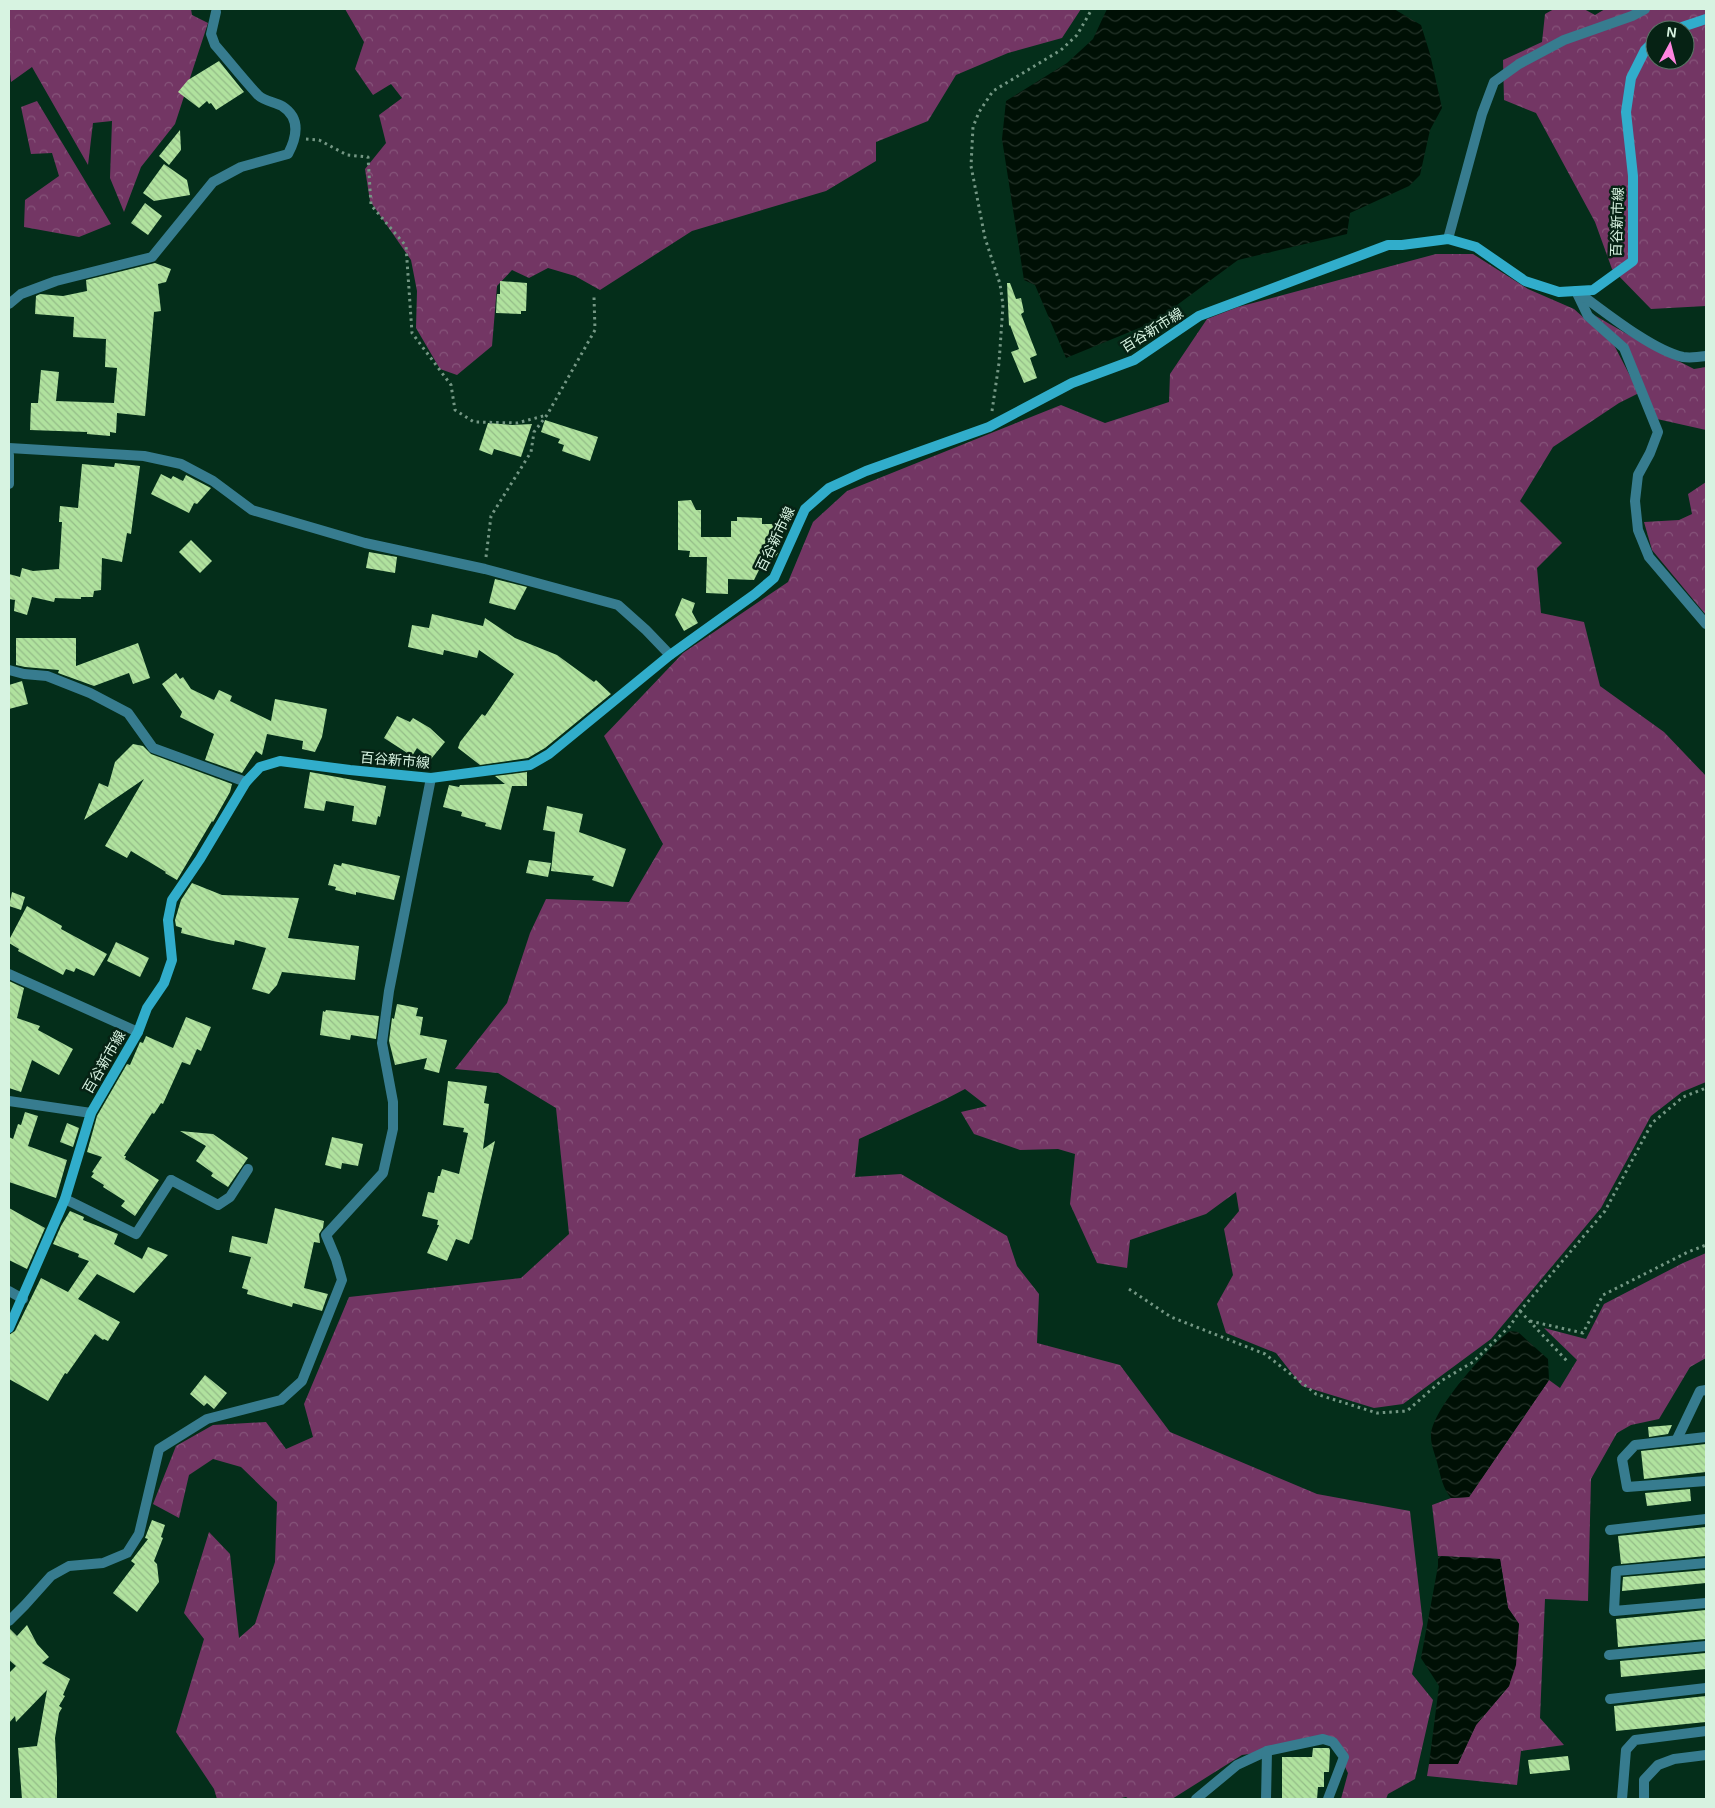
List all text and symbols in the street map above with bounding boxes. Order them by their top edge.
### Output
north arrow [1645,20,1695,70]
text: N [1666,24,1678,41]
street label: 百谷新市線 [1608,187,1626,257]
street label: 百谷新市線 [1118,305,1186,355]
street label: 百谷新市線 [752,504,798,574]
street label: 百谷新市線 [359,749,431,771]
street label: 百谷新市線 [80,1028,128,1096]

